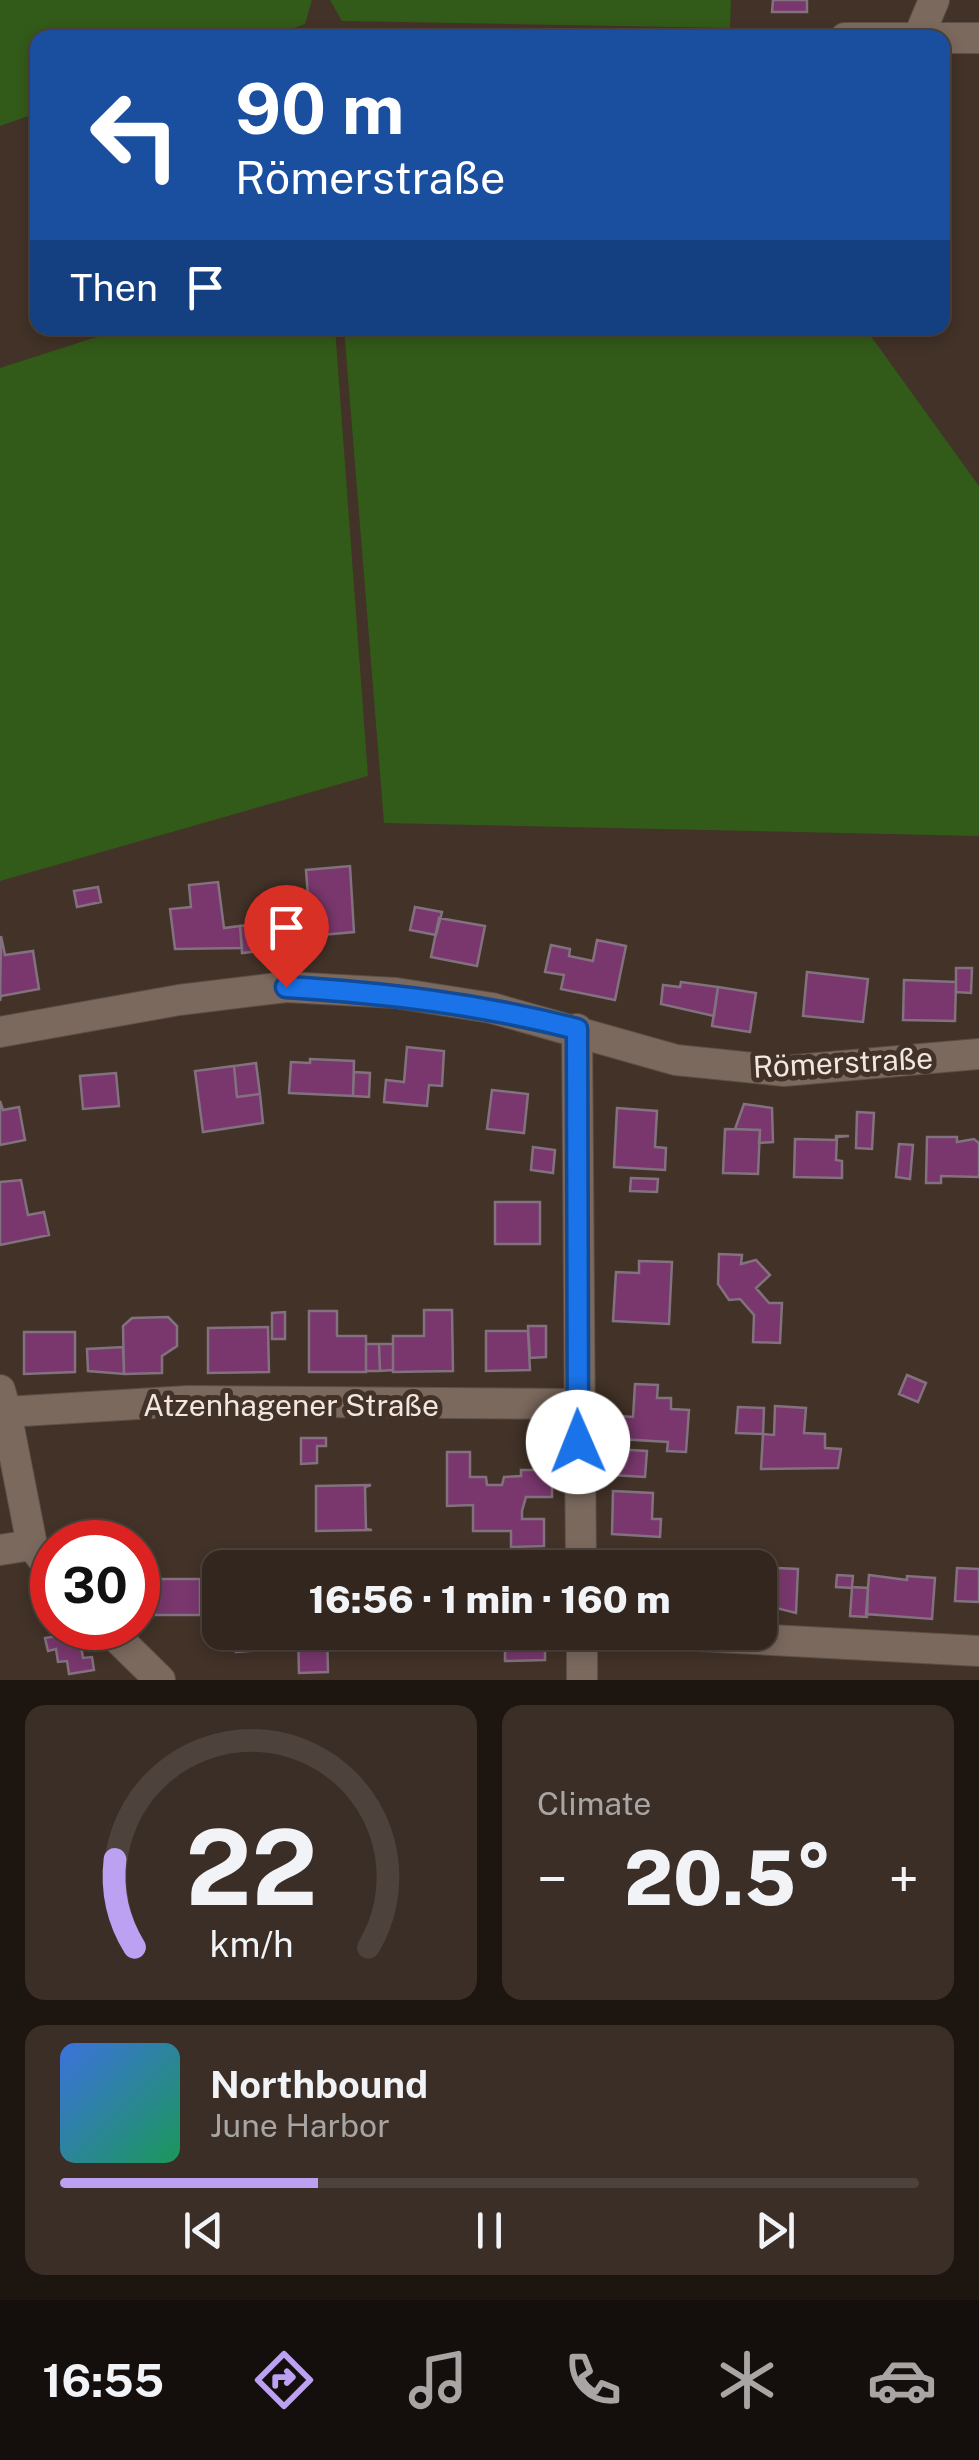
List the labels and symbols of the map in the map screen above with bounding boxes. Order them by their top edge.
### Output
pin [244,885,329,988]
street label: Römerstraße [752,1039,934,1085]
street label: Atzenhagener Straße [143,1387,439,1423]
position arrow [526,1390,630,1494]
speed limit sign: 30 [30,1520,160,1650]

